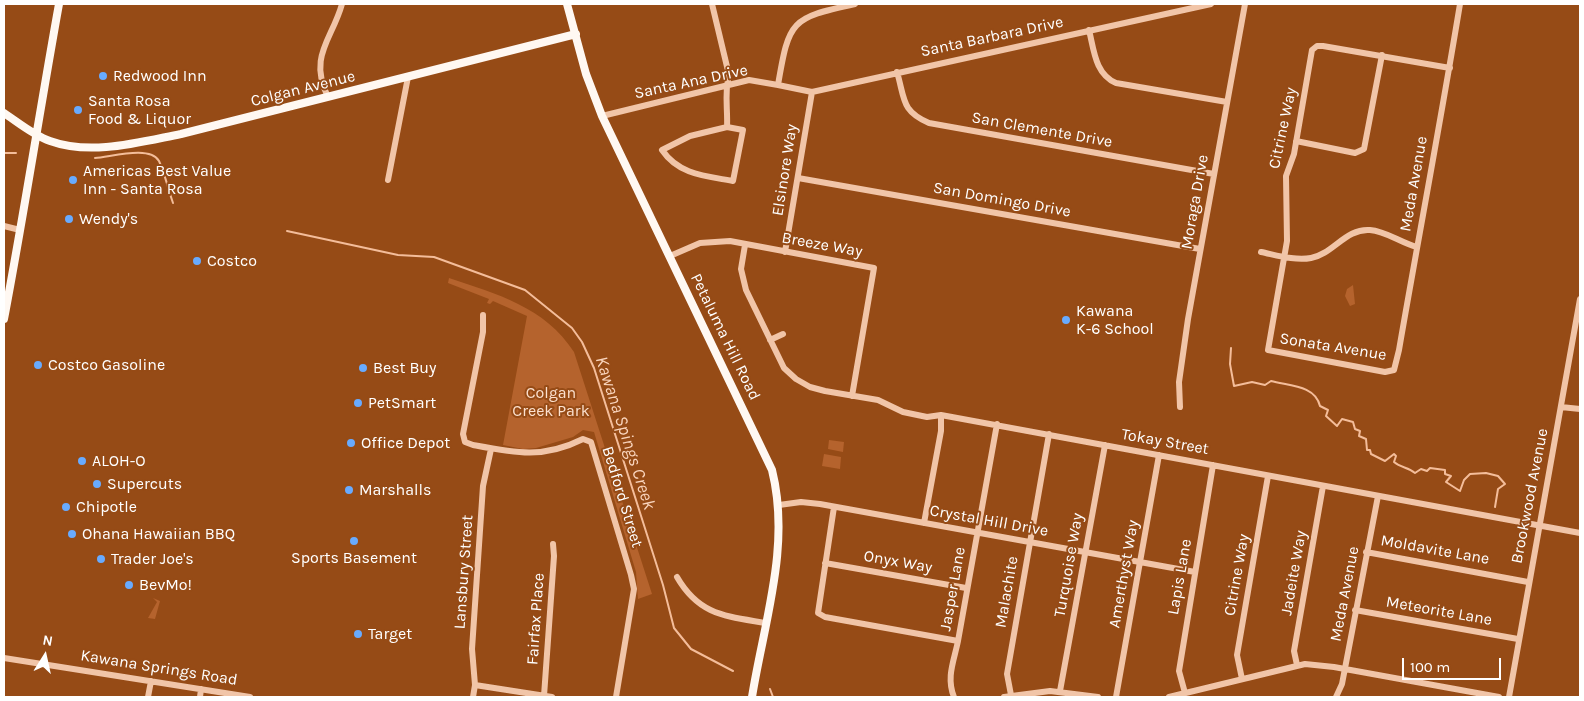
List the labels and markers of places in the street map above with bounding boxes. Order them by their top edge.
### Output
place label: Redwood Inn [113,66,207,86]
marker: Redwood Inn [97,70,109,82]
place label: Santa Rosa Food & Liquor [88,91,191,129]
marker: Santa Rosa Food & Liquor [72,104,84,116]
place label: Americas Best Value Inn - Santa Rosa [83,161,231,199]
marker: Americas Best Value Inn - Santa Rosa [67,174,79,186]
place label: Wendy's [79,209,138,229]
marker: Wendy's [63,213,75,225]
place label: Costco [207,251,257,271]
marker: Costco [191,255,203,267]
place label: Kawana K-6 School [1076,301,1154,339]
marker: Kawana K-6 School [1060,314,1072,326]
place label: Costco Gasoline [48,355,165,375]
place label: Best Buy [373,358,436,378]
marker: Costco Gasoline [32,359,44,371]
marker: Best Buy [357,362,369,374]
place label: PetSmart [368,393,436,413]
marker: PetSmart [352,397,364,409]
place label: Office Depot [361,433,450,453]
marker: Office Depot [345,437,357,449]
place label: ALOH-O [92,451,146,471]
marker: ALOH-O [76,455,88,467]
place label: Supercuts [107,474,182,494]
marker: Supercuts [91,478,103,490]
place label: Marshalls [359,480,431,500]
marker: Marshalls [343,484,355,496]
place label: Chipotle [76,497,137,517]
marker: Chipotle [60,501,72,513]
place label: Ohana Hawaiian BBQ [82,524,235,544]
marker: Ohana Hawaiian BBQ [66,528,78,540]
marker: Sports Basement [348,535,360,547]
place label: Sports Basement [291,548,417,568]
place label: Trader Joe's [111,549,194,569]
marker: Trader Joe's [95,553,107,565]
place label: BevMo! [139,575,192,595]
marker: BevMo! [123,579,135,591]
place label: Target [368,624,412,644]
marker: Target [352,628,364,640]

